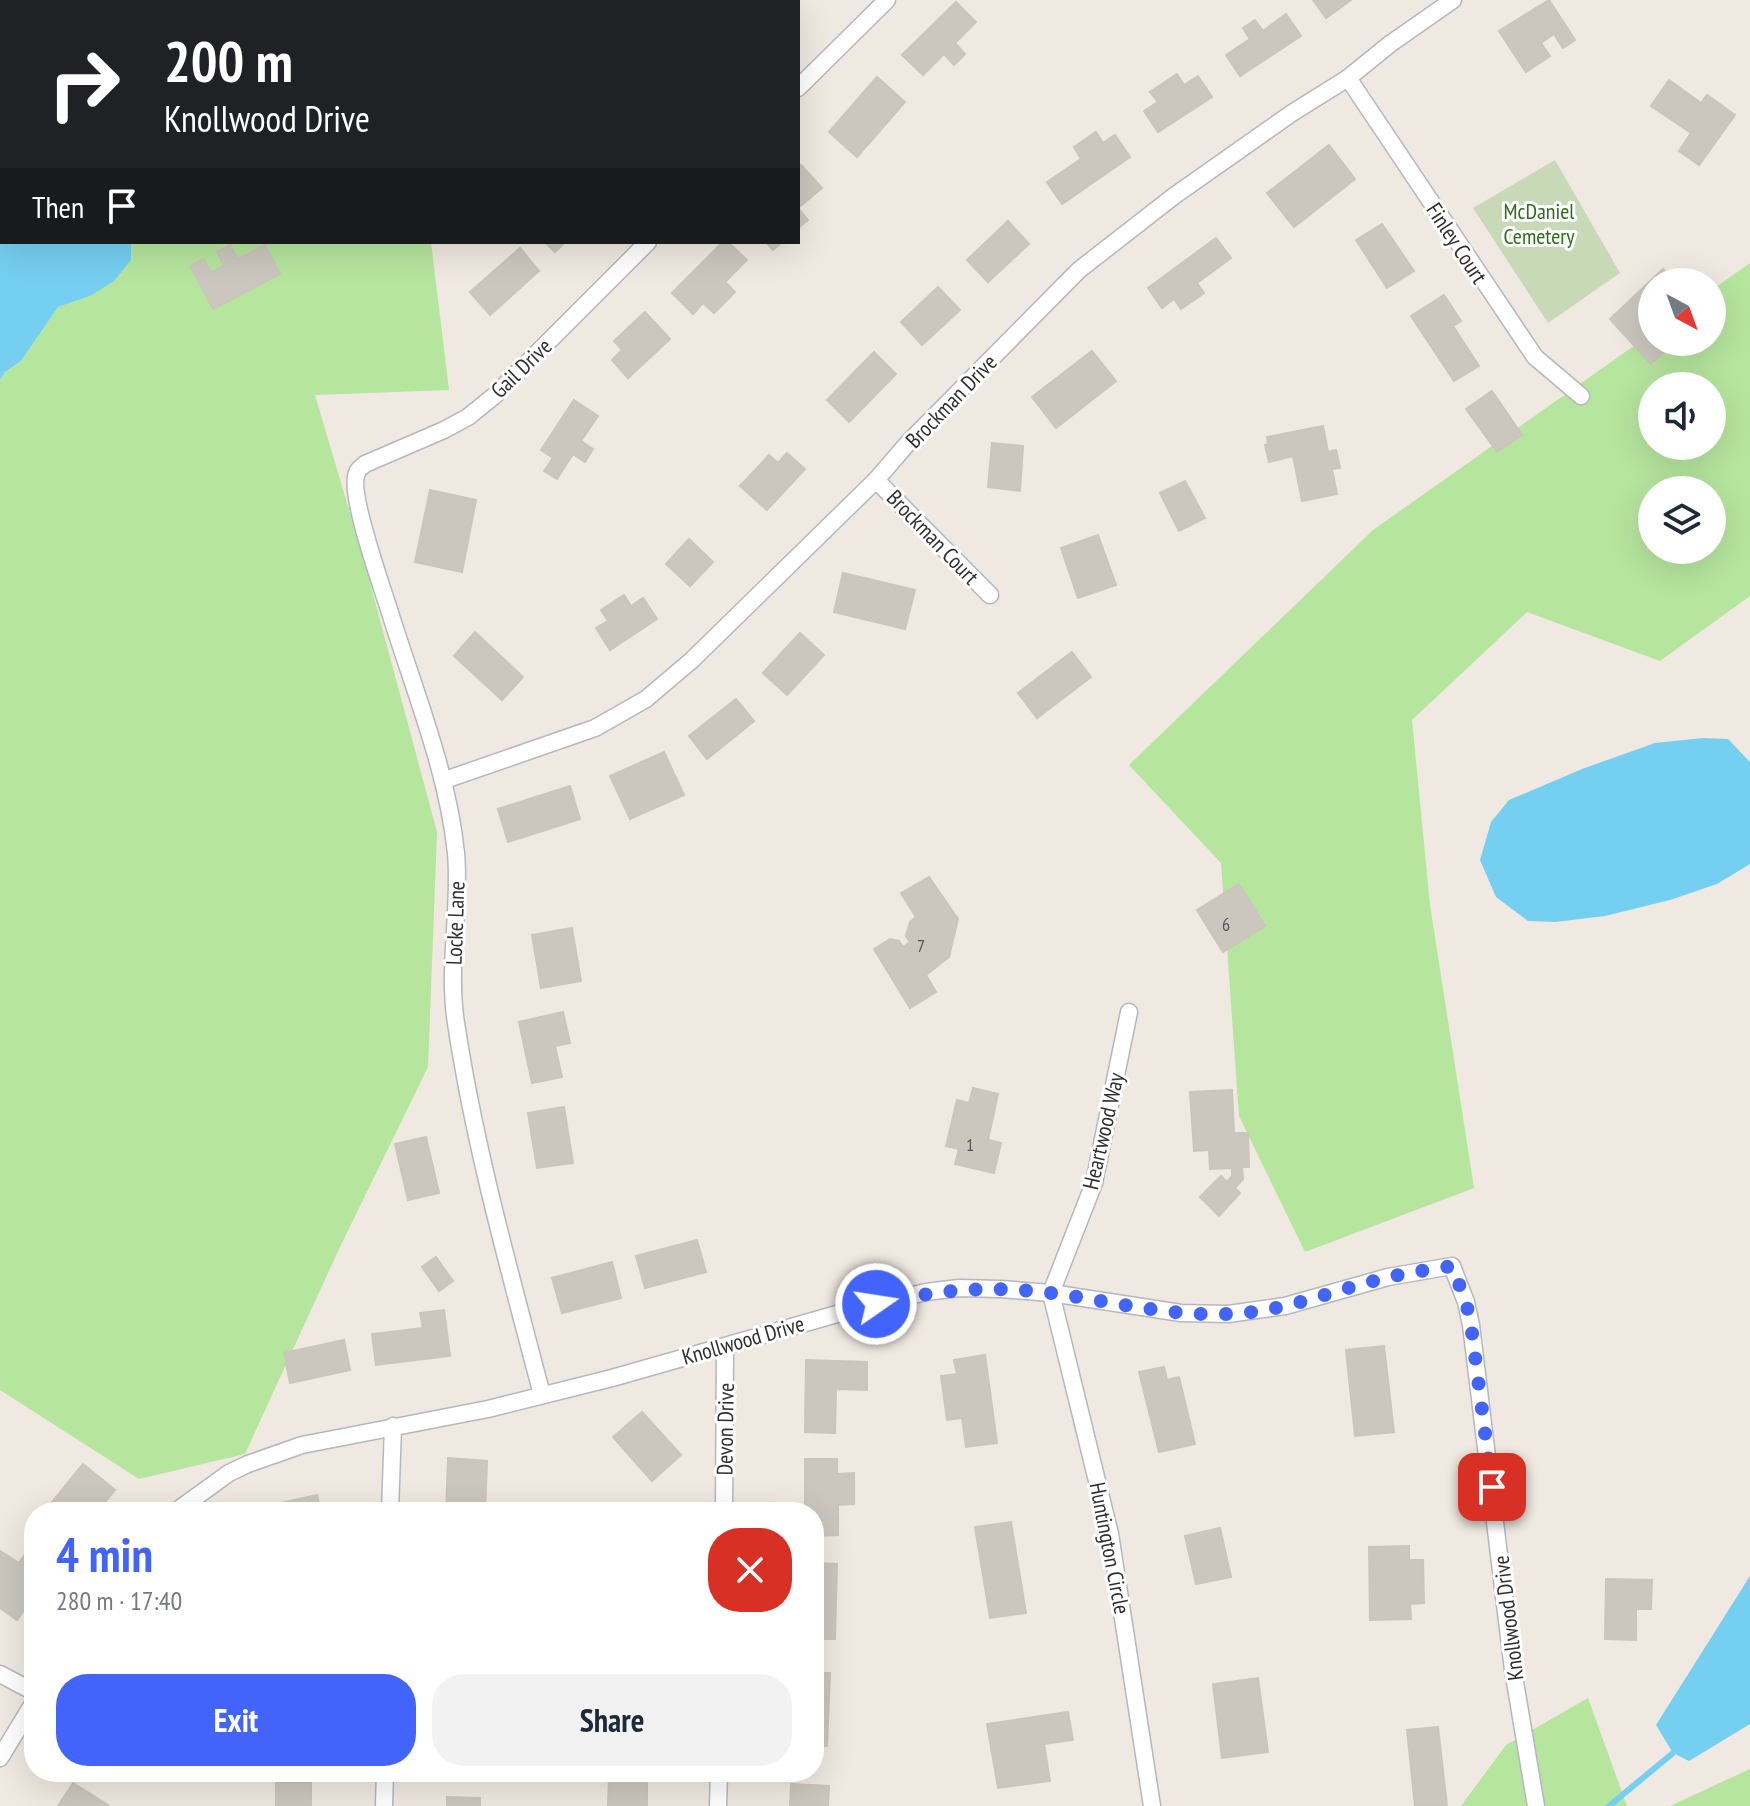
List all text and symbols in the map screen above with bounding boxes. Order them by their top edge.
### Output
text: 200 m [164,25,293,97]
icon: right [32,32,136,136]
text: Knollwood Drive [164,95,370,142]
icon: arrive [100,184,144,228]
text: Then [32,187,84,226]
street label: Finley Court [1421,197,1493,289]
park label: McDaniel Cemetery [1503,197,1575,250]
north arrow [1638,268,1726,356]
map controls [1638,268,1726,564]
street label: Gail Drive [485,332,557,404]
street label: Brockman Drive [899,348,1003,454]
button: sound [1638,372,1726,460]
button: layers [1638,476,1726,564]
street label: Brockman Court [881,484,985,590]
street label: Locke Lane [440,881,470,965]
house number: 6 [1222,913,1230,936]
house number: 7 [917,934,925,957]
street label: Heartwood Way [1076,1069,1130,1192]
house number: 1 [966,1133,974,1156]
position arrow [834,1262,918,1346]
street label: Knollwood Drive [679,1309,807,1371]
street label: Devon Drive [710,1382,740,1476]
pin [1458,1453,1526,1521]
icon: arrive [1470,1465,1514,1509]
street label: Huntington Circle [1084,1480,1136,1616]
text: 4 min [56,1523,153,1585]
button: close [708,1528,792,1612]
street label: Knollwood Drive [1486,1554,1530,1682]
text: 280 m · 17:40 [56,1584,182,1617]
button: Exit [56,1674,416,1766]
button: Share [432,1674,792,1766]

